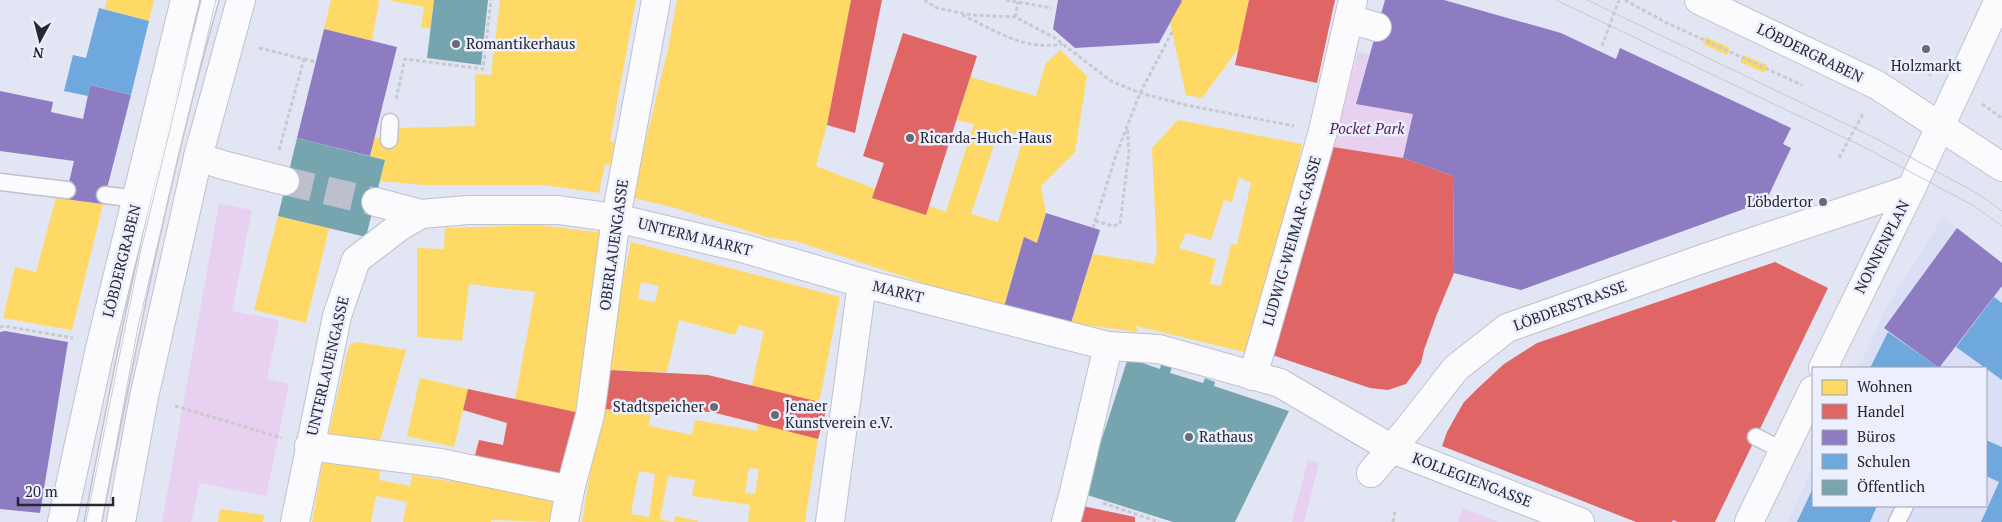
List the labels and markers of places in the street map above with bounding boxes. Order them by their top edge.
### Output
place label: Romantikerhaus [466,33,575,53]
marker: Romantikerhaus [450,38,462,50]
marker: Holzmarkt [1920,43,1932,55]
place label: Holzmarkt [1891,55,1962,75]
place label: Ricarda-Huch-Haus [920,127,1052,147]
marker: Ricarda-Huch-Haus [904,132,916,144]
place label: Löbdertor [1747,191,1813,211]
marker: Löbdertor [1817,196,1829,208]
place label: Jenaer Kunstverein e.V. [785,395,893,432]
place label: Stadtspeicher [613,396,704,416]
marker: Stadtspeicher [708,401,720,413]
marker: Jenaer Kunstverein e.V. [769,409,781,421]
place label: Rathaus [1199,426,1253,446]
marker: Rathaus [1183,431,1195,443]

